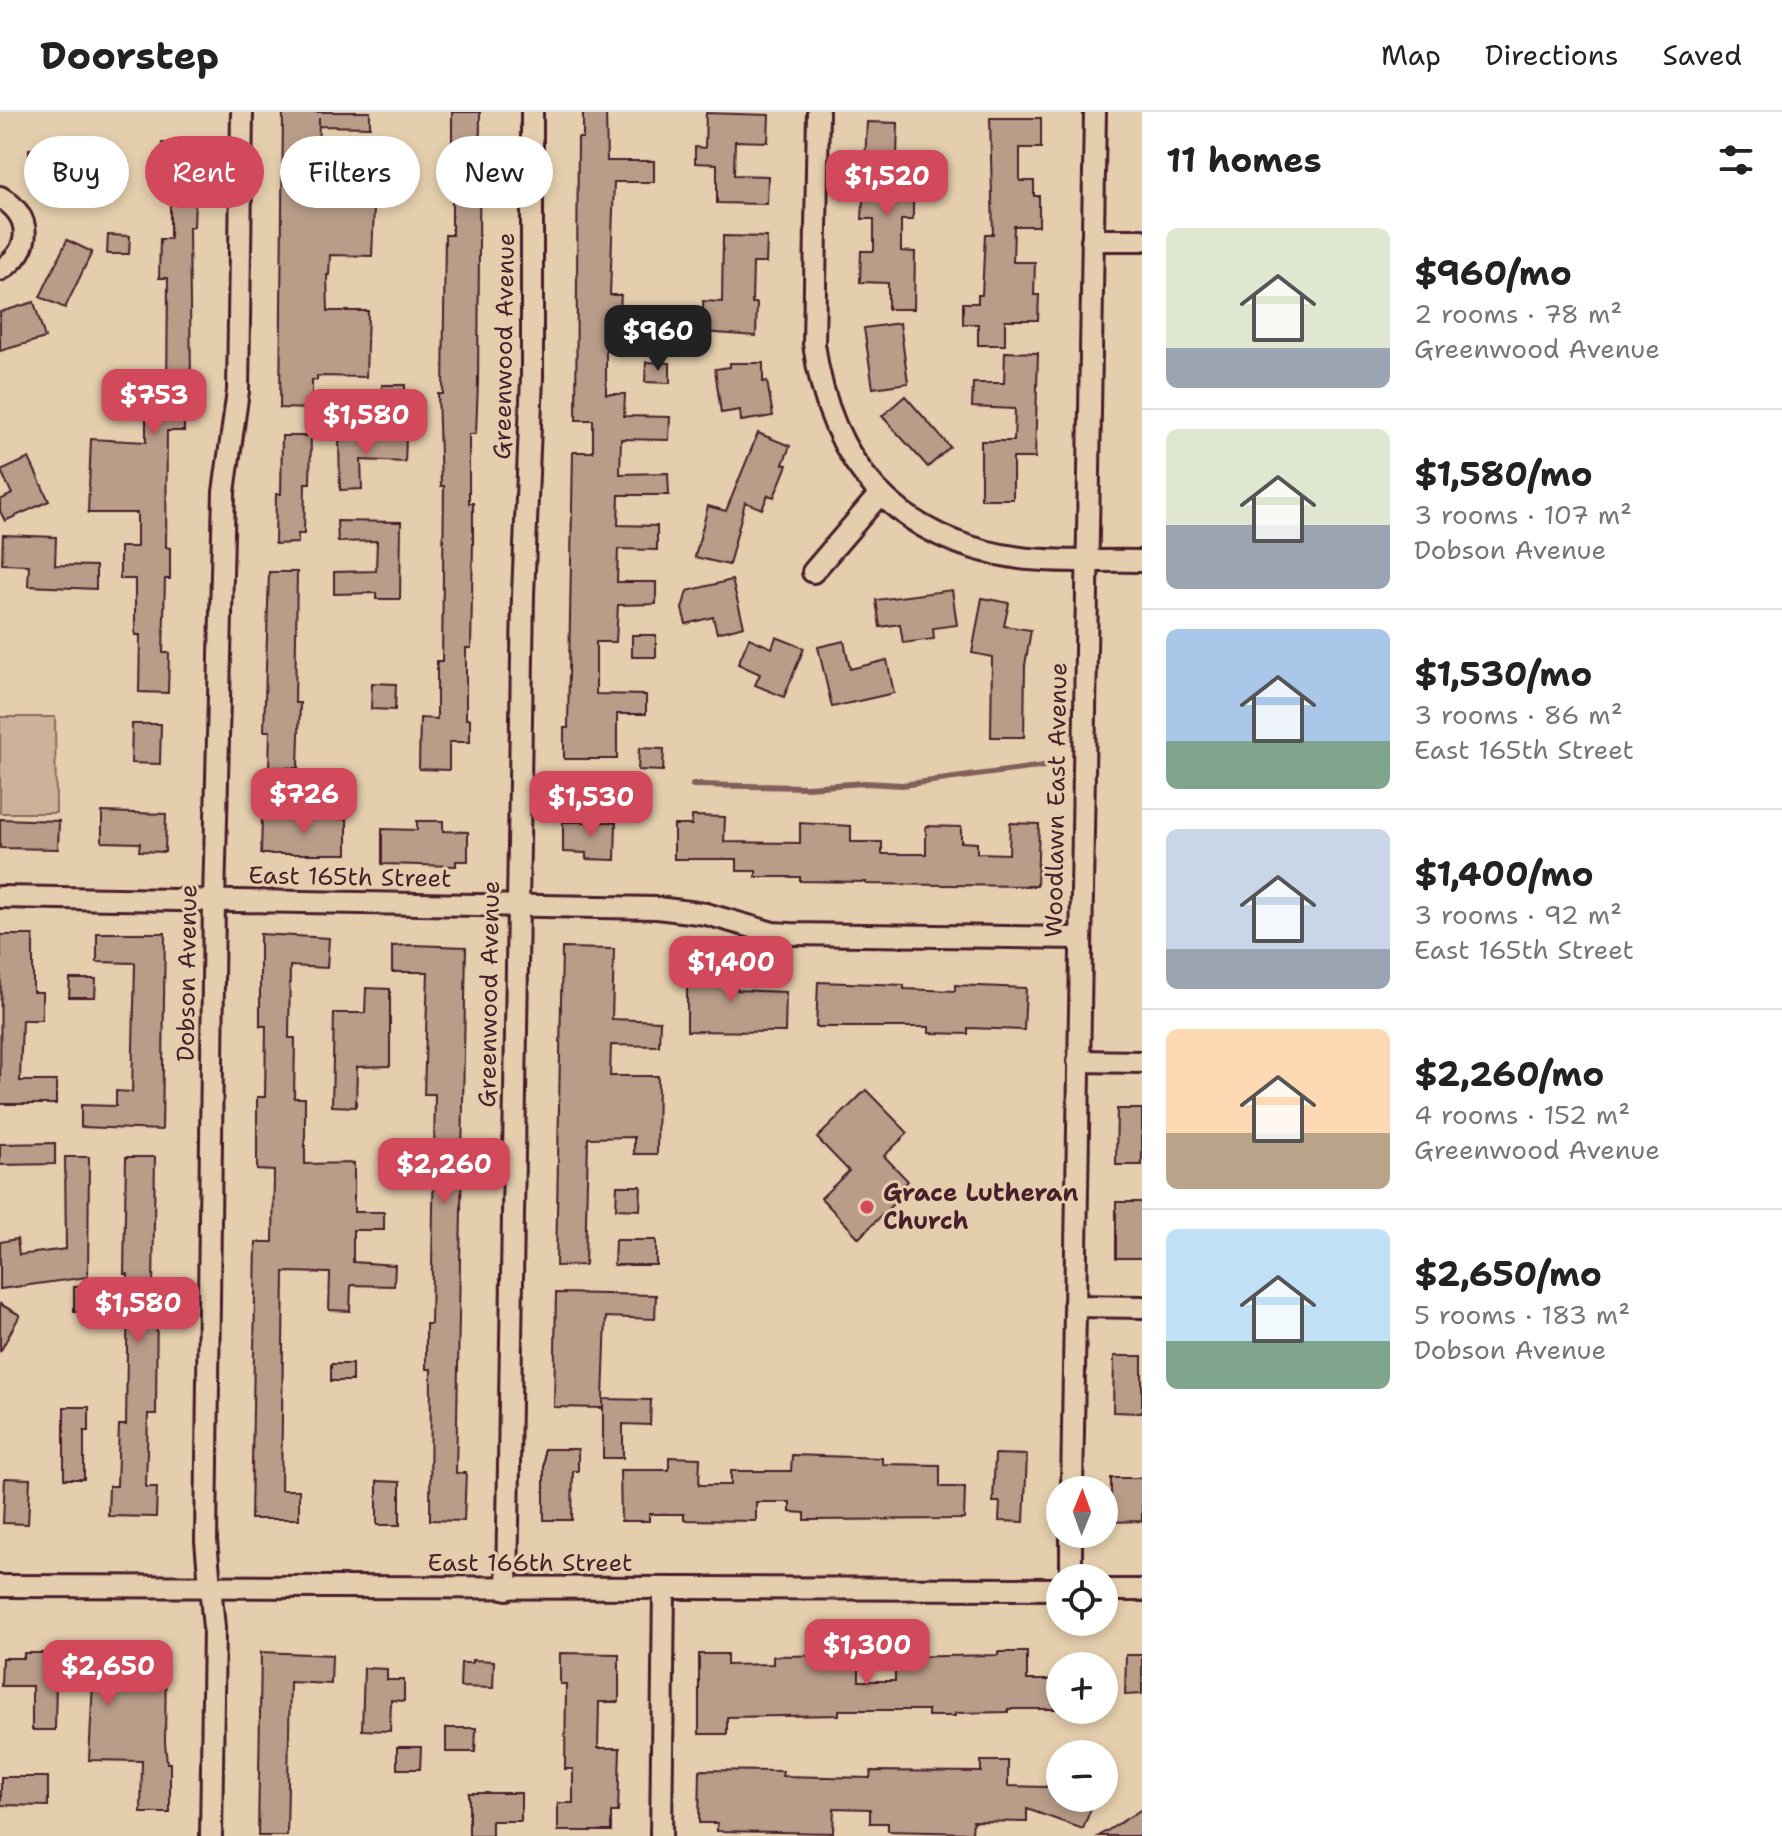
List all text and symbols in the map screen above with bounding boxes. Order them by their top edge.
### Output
text: Doorstep [40,30,219,81]
text: Map [1381,36,1441,74]
text: Directions [1485,36,1619,74]
text: Saved [1663,36,1742,74]
chip: Buy [24,136,129,208]
chip: Rent [145,136,264,208]
chip: Filters [280,136,420,208]
chip: New [436,136,553,208]
text: 11 homes [1166,137,1322,183]
icon: filters [1714,138,1758,182]
pin: $1,520 [822,150,952,218]
text: $1,520 [844,158,930,193]
street label: Greenwood Avenue [486,232,522,460]
text: $960/mo [1414,250,1572,296]
icon: home [1230,260,1326,356]
text: 2 rooms · 78 m² [1414,296,1622,331]
pin: $960 [611,305,705,373]
text: $960 [622,313,694,348]
text: Greenwood Avenue [1414,331,1660,366]
pin: $753 [107,369,201,437]
text: $753 [119,377,189,412]
pin: $1,580 [301,389,431,457]
text: $1,580 [322,397,410,432]
text: $1,580/mo [1414,451,1593,497]
icon: home [1230,461,1326,557]
text: 3 rooms · 107 m² [1414,497,1632,532]
text: Dobson Avenue [1414,532,1606,567]
text: $1,530/mo [1414,651,1592,697]
icon: home [1230,661,1326,757]
street label: Woodlawn East Avenue [1038,662,1074,938]
text: 3 rooms · 86 m² [1414,697,1623,732]
text: East 165th Street [1414,732,1634,767]
pin: $726 [257,768,351,836]
pin: $1,530 [526,771,656,839]
text: $726 [269,776,339,811]
text: $1,530 [548,779,634,814]
text: $1,400/mo [1414,851,1594,897]
street label: East 165th Street [248,859,452,895]
icon: home [1230,861,1326,957]
street label: Greenwood Avenue [471,880,507,1108]
street label: Dobson Avenue [169,884,205,1062]
text: 3 rooms · 92 m² [1414,897,1622,932]
text: East 165th Street [1414,932,1634,967]
pin: $1,400 [666,936,796,1004]
text: $1,400 [687,944,775,979]
text: $2,260/mo [1414,1051,1604,1097]
icon: home [1230,1061,1326,1157]
text: 4 rooms · 152 m² [1414,1097,1630,1132]
text: Greenwood Avenue [1414,1132,1660,1167]
pin: $2,260 [379,1138,509,1206]
text: $2,260 [396,1146,492,1181]
place label: Grace Lutheran Church [883,1177,1079,1237]
marker: Grace Lutheran Church [858,1198,876,1216]
text: $2,650/mo [1414,1251,1602,1297]
icon: home [1230,1261,1326,1357]
pin: $1,580 [73,1277,203,1345]
text: $1,580 [94,1285,182,1320]
text: 5 rooms · 183 m² [1414,1297,1630,1332]
text: Dobson Avenue [1414,1332,1606,1367]
north arrow [1046,1476,1118,1548]
map controls [1046,1476,1118,1812]
street label: East 166th Street [427,1547,633,1579]
button: locate [1046,1564,1118,1636]
pin: $1,300 [802,1619,932,1687]
text: $1,300 [823,1627,911,1662]
pin: $2,650 [43,1640,173,1708]
text: $2,650 [61,1648,155,1683]
button: + [1046,1652,1118,1724]
button: − [1046,1740,1118,1812]

